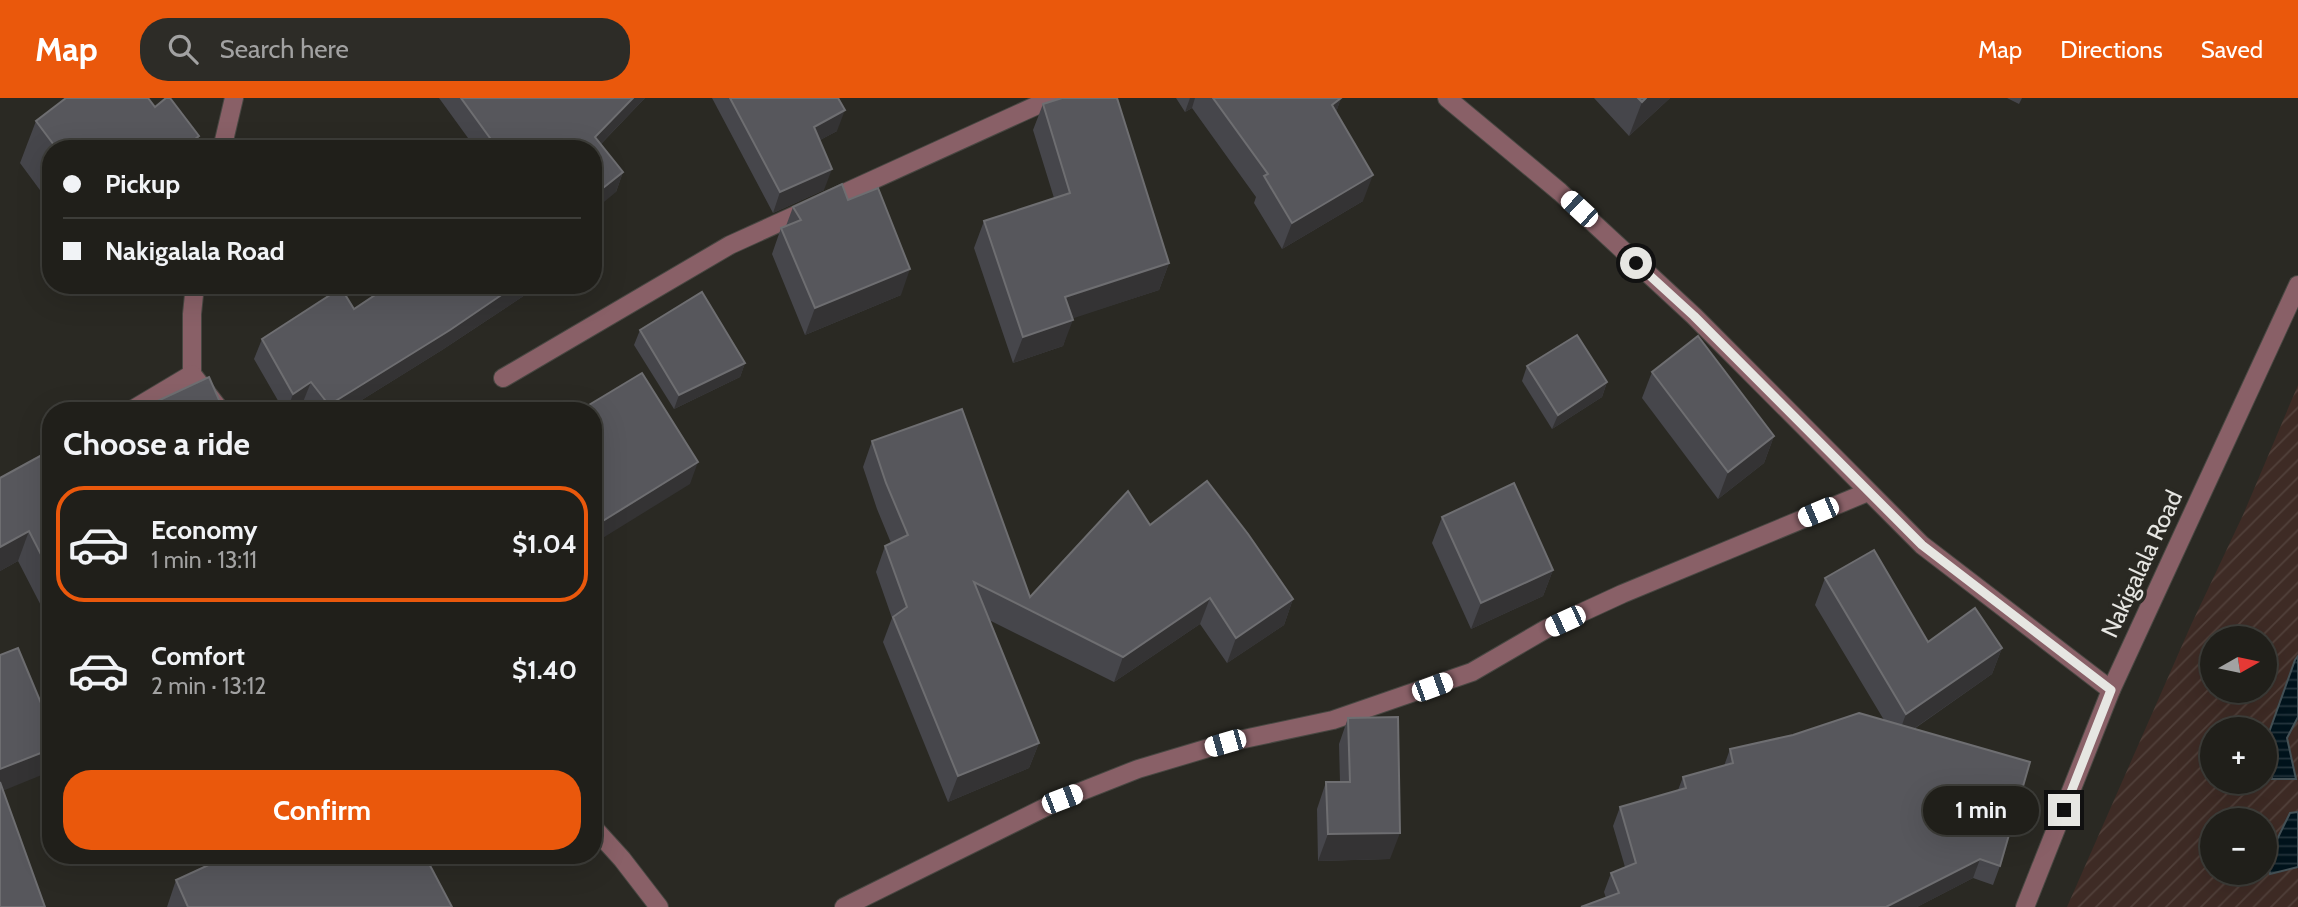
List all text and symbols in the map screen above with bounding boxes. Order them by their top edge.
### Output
search box [140,18,630,81]
text: Map [35,29,98,69]
icon: search [164,30,202,68]
text: Search here [220,33,349,65]
text: Map [1978,35,2022,64]
text: Directions [2060,35,2163,64]
text: Saved [2201,35,2263,64]
text: Pickup [105,168,180,200]
car [1557,187,1602,231]
text: Nakigalala Road [105,235,285,267]
route start [1620,247,1652,279]
text: Choose a ride [63,424,250,463]
street label: Nakigalala Road [2095,485,2188,642]
car [1795,494,1842,530]
icon: car [67,513,130,576]
text: Economy [151,514,257,546]
text: $1.04 [512,528,577,560]
text: 1 min · 13:11 [151,546,257,574]
car [1542,603,1589,639]
north arrow [2200,626,2277,704]
map controls [2200,626,2277,885]
icon: car [67,639,130,702]
text: Comfort [151,640,245,672]
text: $1.40 [512,654,577,686]
car [1409,670,1456,704]
text: 2 min · 13:12 [151,672,266,700]
button: + [2200,717,2277,794]
car [1202,727,1249,759]
button: Confirm [63,770,581,850]
car [1039,782,1086,816]
callout: 1 min [1924,786,2039,834]
route end [2048,794,2080,826]
text: 1 min [1955,796,2007,824]
button: − [2200,808,2277,885]

